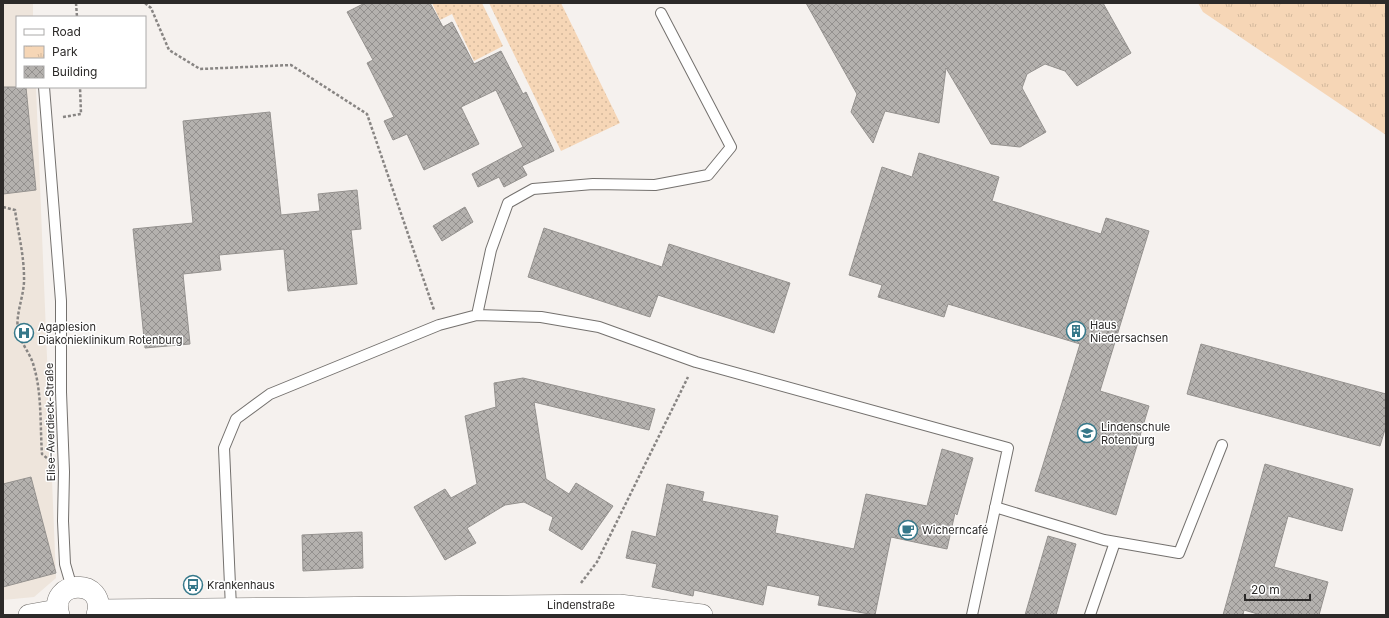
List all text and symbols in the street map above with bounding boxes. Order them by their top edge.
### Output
legend [16,16,146,88]
text: Road [52,24,81,39]
text: Park [52,44,78,59]
text: Building [52,64,97,79]
place label: Haus Niedersachsen [1090,318,1168,345]
place label: Agaplesion Diakonieklinikum Rotenburg [38,320,182,347]
building icon: Haus Niedersachsen [1065,320,1087,342]
hospital icon: Agaplesion Diakonieklinikum Rotenburg [13,322,35,344]
street label: Elise-Averdieck-Straße [42,362,58,482]
place label: Lindenschule Rotenburg [1101,420,1170,447]
school or university icon: Lindenschule Rotenburg [1076,422,1098,444]
cafe icon: Wicherncafé [897,519,919,541]
place label: Wicherncafé [922,523,988,537]
bus stop icon: Krankenhaus [182,574,204,596]
scale bar [1245,576,1310,602]
place label: Krankenhaus [207,578,275,592]
text: 20 m [1251,582,1280,597]
street label: Lindenstraße [547,598,615,612]

